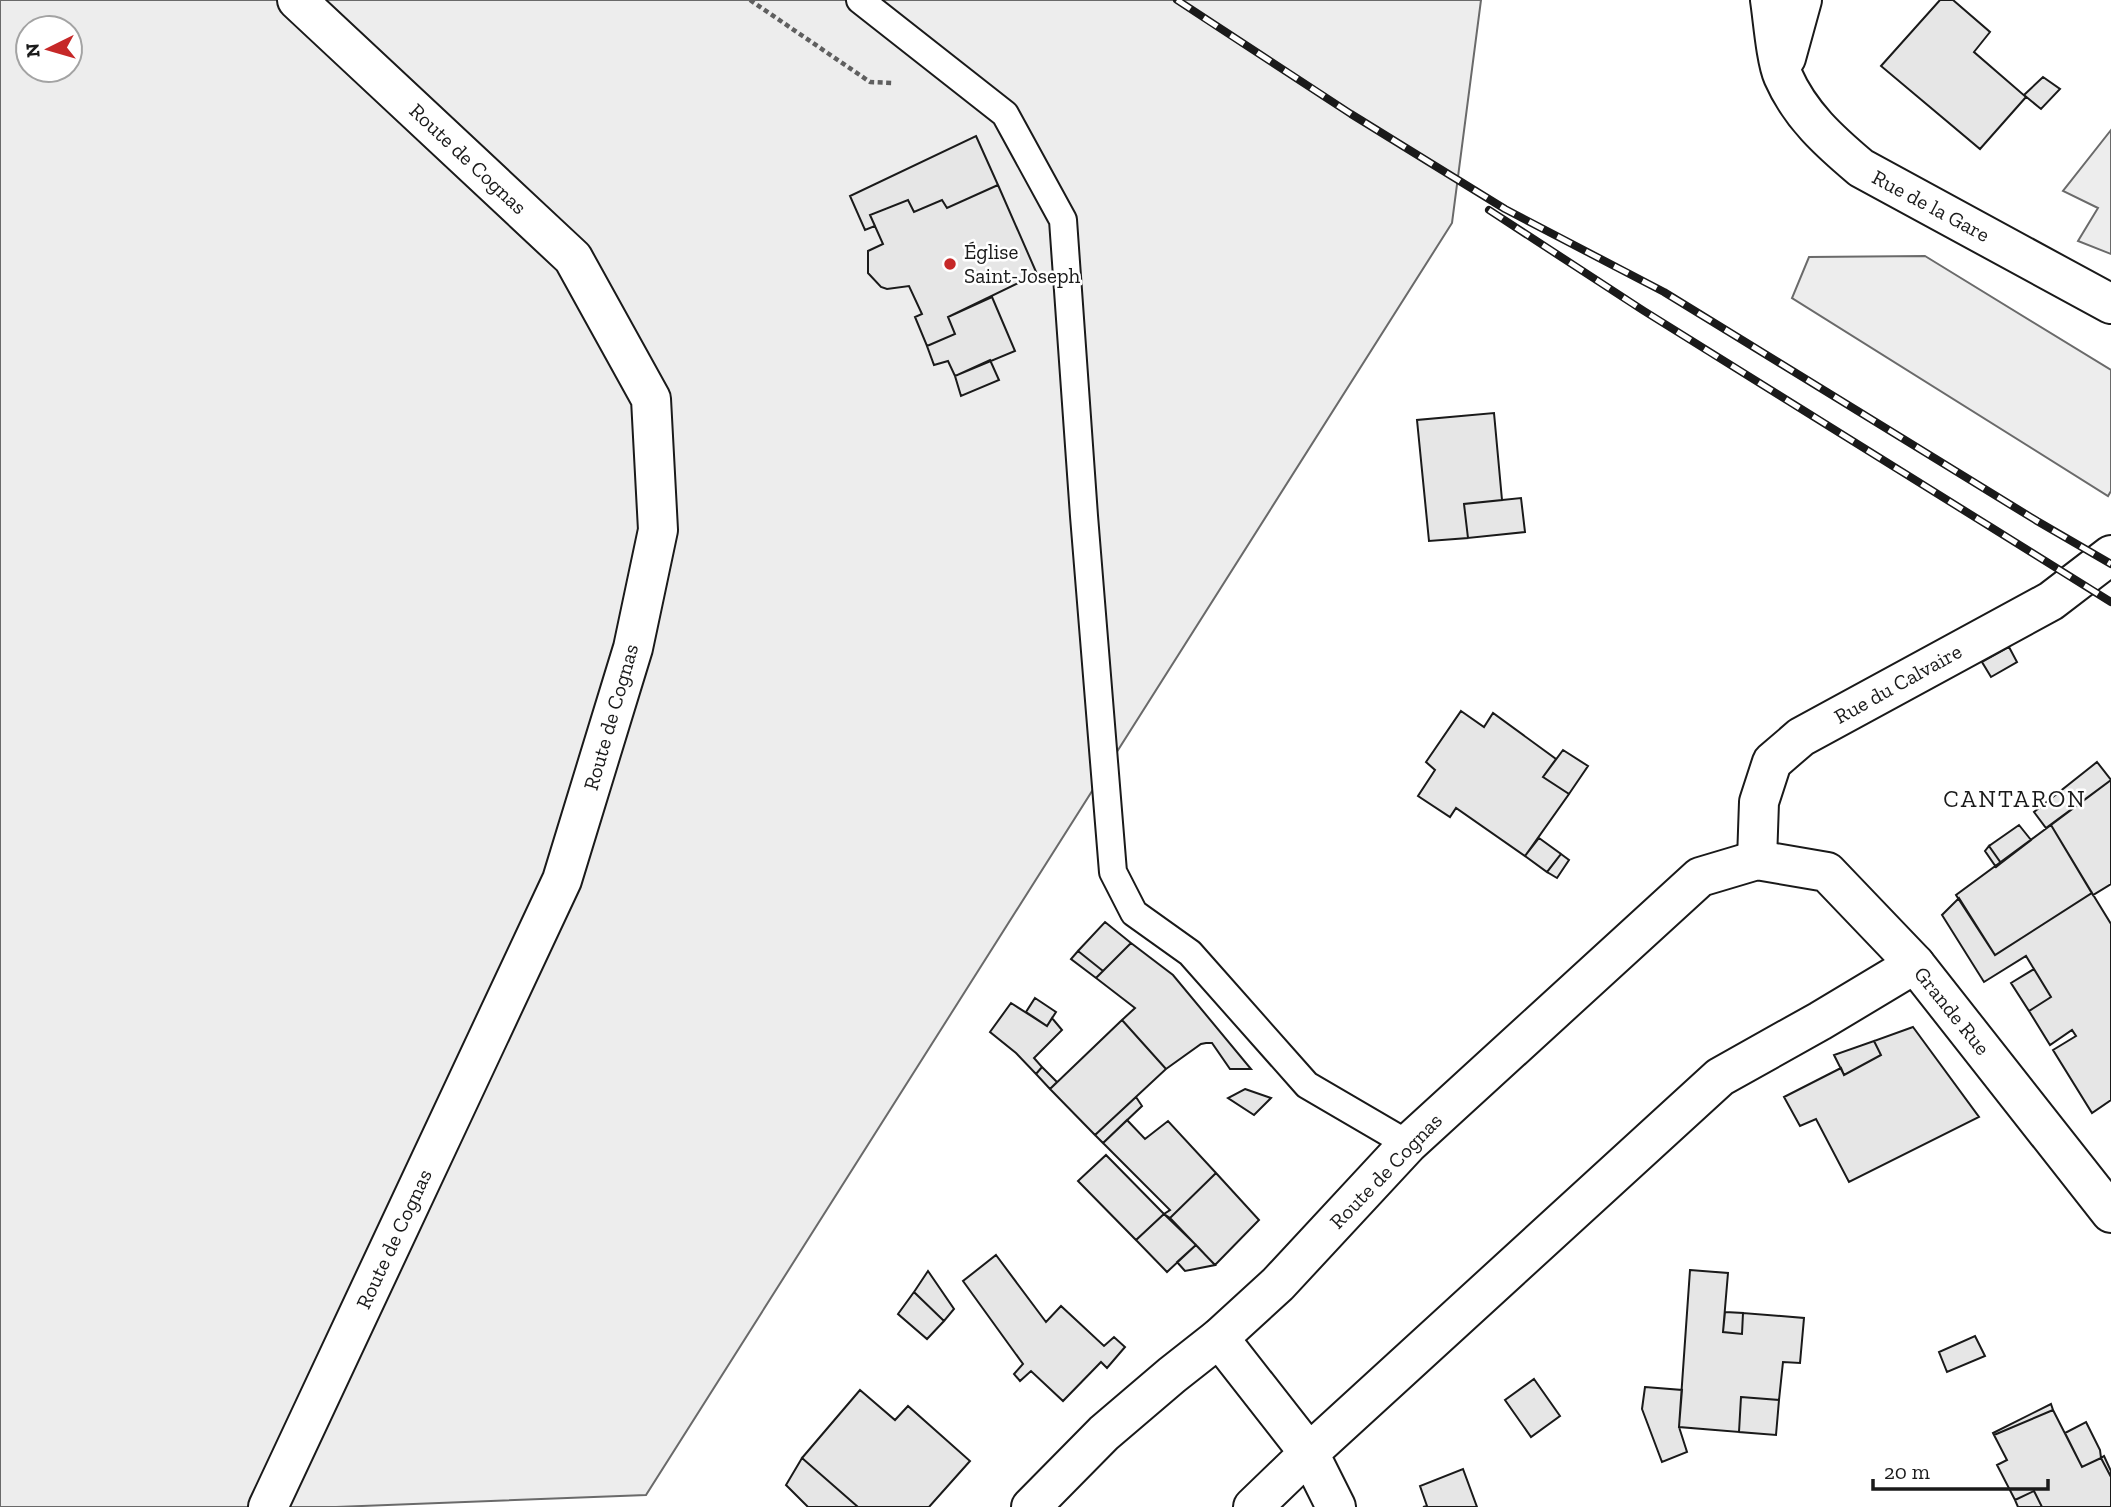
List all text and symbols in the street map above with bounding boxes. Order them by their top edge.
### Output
north arrow [14,14,84,84]
text: N [20,42,45,59]
street label: Route de Cognas [405,98,532,219]
street label: Rue de la Gare [1868,164,1994,247]
place label: Église Saint-Joseph [964,239,1080,288]
marker: Église Saint-Joseph [942,256,958,272]
street label: Rue du Calvaire [1830,638,1966,729]
street label: Route de Cognas [578,641,643,793]
district label: CANTARON [1943,784,2087,813]
street label: Grande Rue [1909,962,1996,1060]
street label: Route de Cognas [1324,1108,1447,1234]
street label: Route de Cognas [350,1165,437,1313]
scale bar [1873,1448,2048,1492]
text: 20 m [1884,1459,1930,1484]

